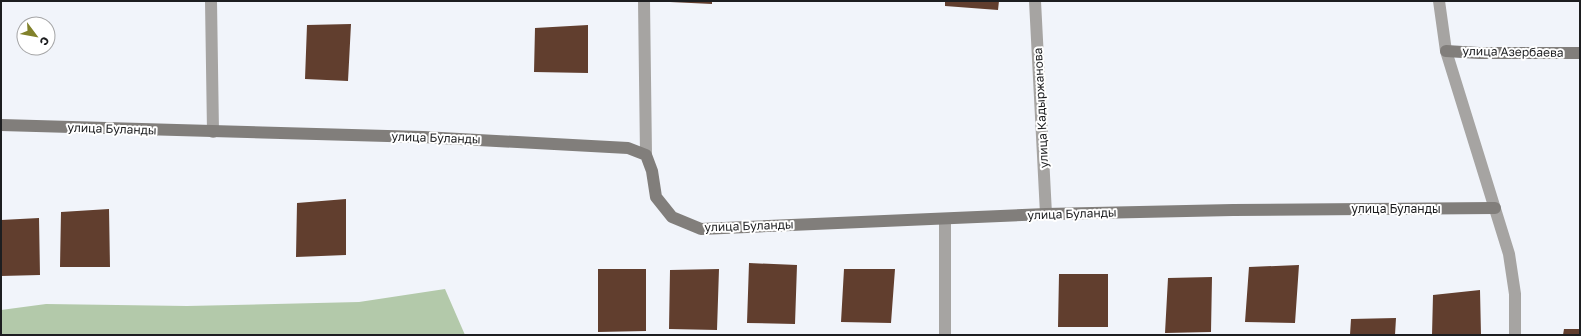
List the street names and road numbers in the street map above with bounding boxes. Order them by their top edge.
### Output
street label: улица Азербаева [1462,43,1564,60]
street label: улица Кадыржанова [1030,47,1051,169]
street label: улица Буланды [67,119,157,138]
street label: улица Буланды [391,128,481,147]
street label: улица Буланды [1351,201,1441,216]
street label: улица Буланды [1027,204,1117,223]
street label: улица Буланды [704,216,794,235]

